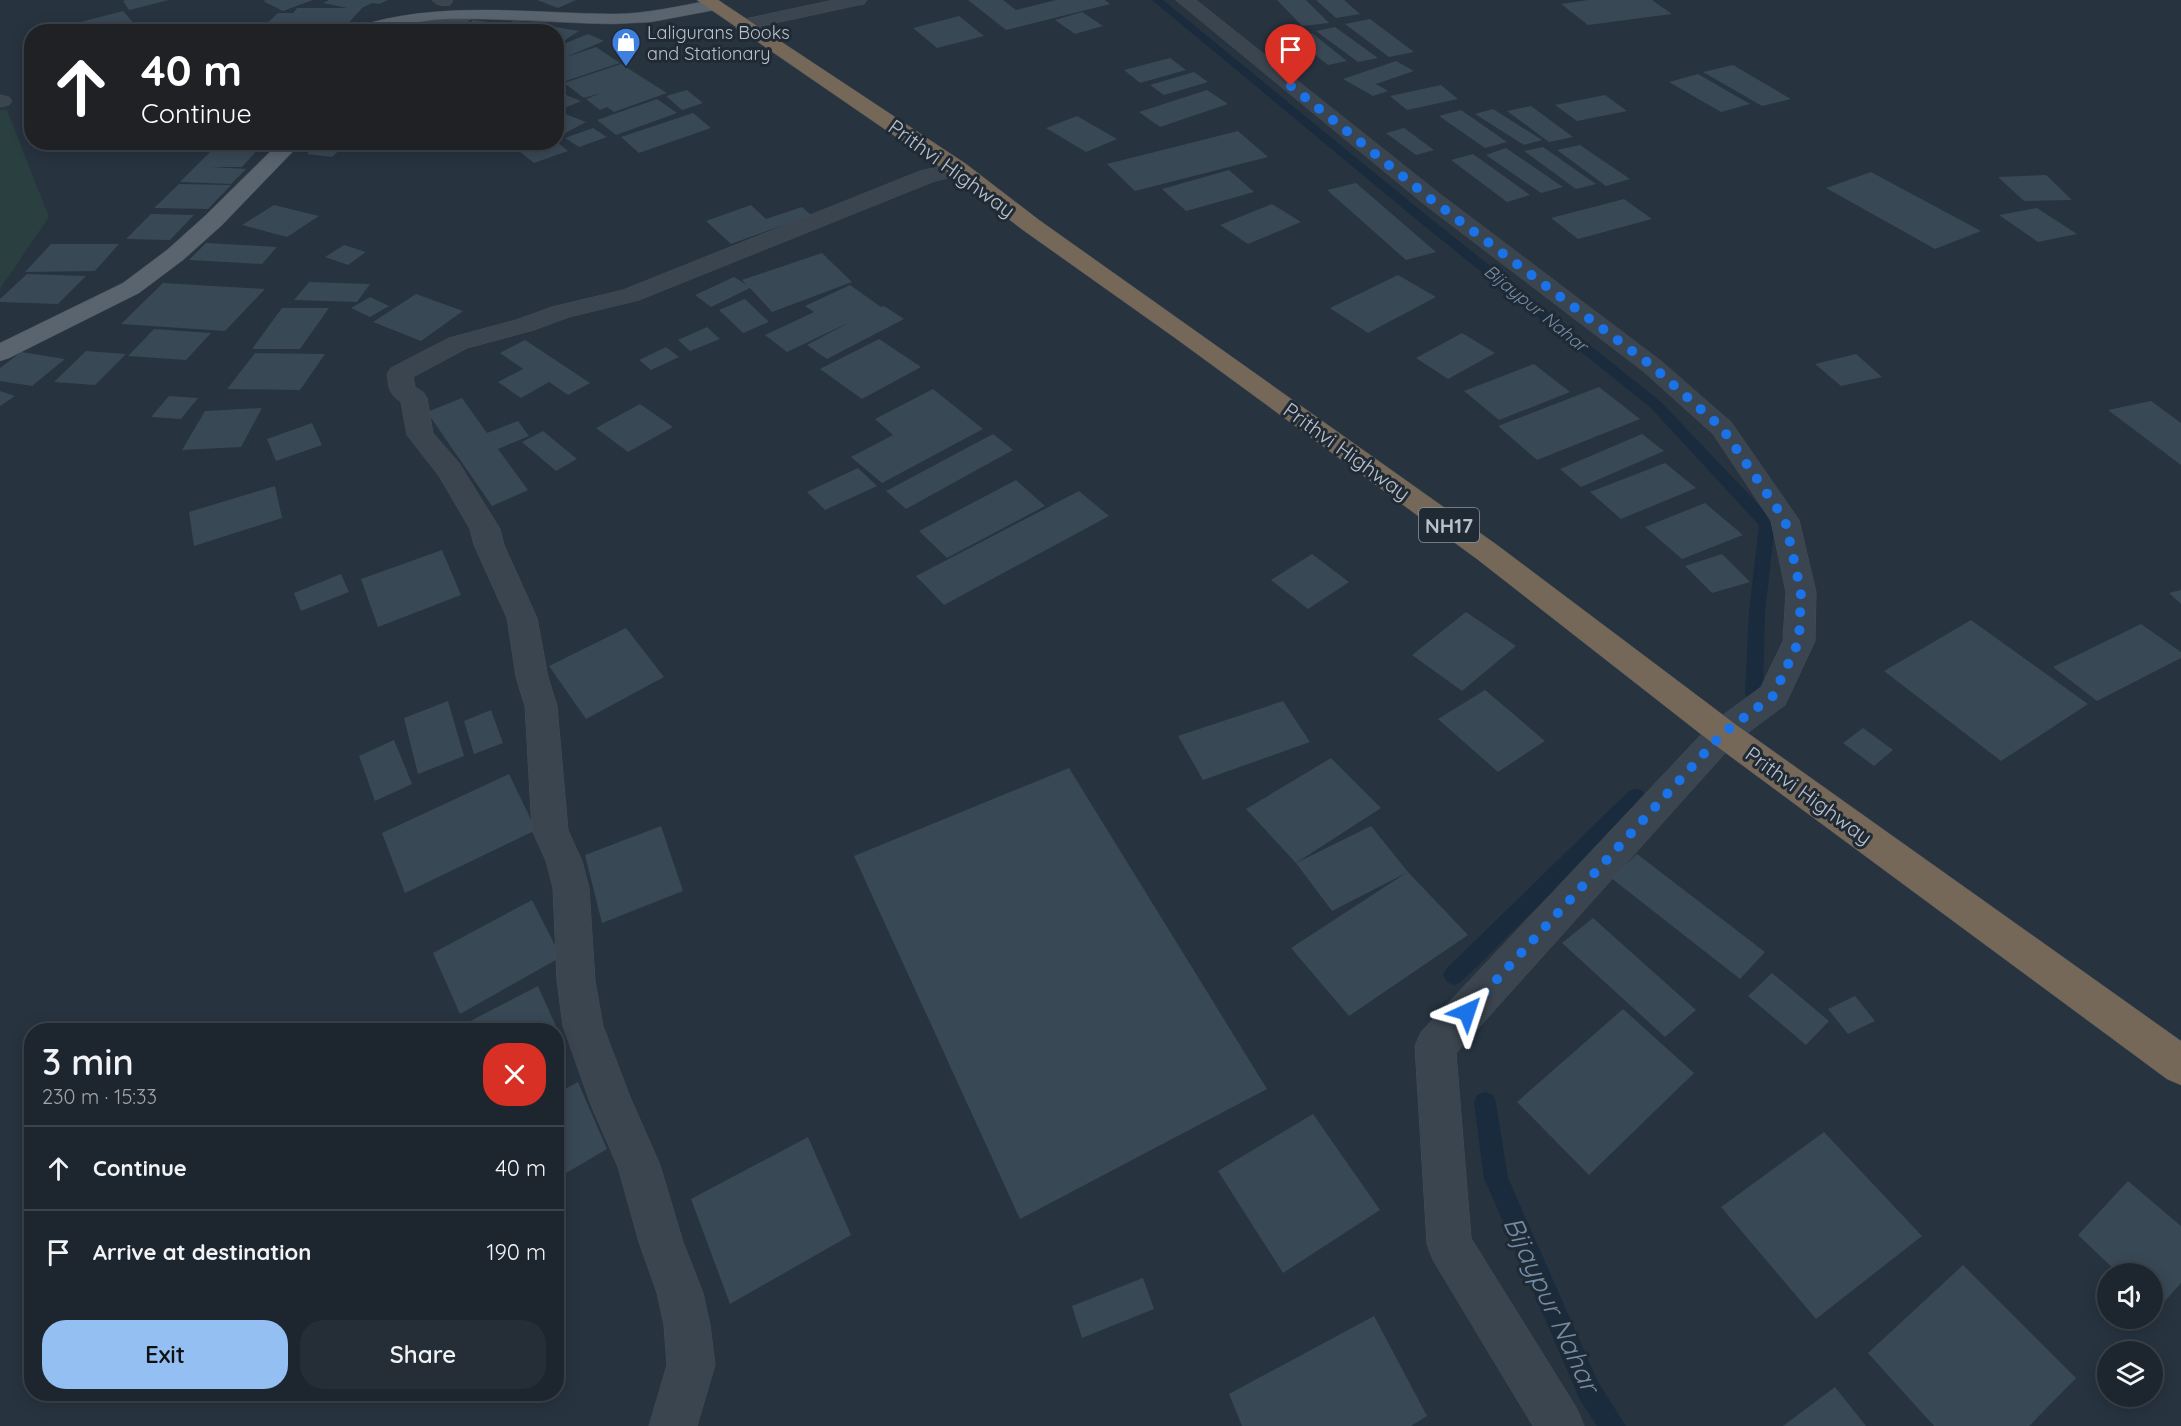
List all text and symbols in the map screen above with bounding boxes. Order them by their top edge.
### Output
place label: Laligurans Books and Stationary [647,21,790,65]
pin [1265,24,1316,86]
shop icon: Laligurans Books and Stationary [610,26,642,68]
icon: arrive [1274,33,1307,66]
text: 40 m [141,44,242,97]
icon: ahead [42,48,120,126]
text: Continue [141,96,252,130]
street label: Prithvi Highway [883,113,1021,223]
water label: Bijaypur Nahar [1480,259,1594,358]
street label: Prithvi Highway [1278,396,1416,506]
road number: NH17 [1419,508,1479,542]
street label: Prithvi Highway [1740,740,1878,850]
position arrow [1435,980,1499,1044]
text: 3 min [42,1039,134,1084]
button: close [483,1043,546,1106]
text: 230 m · 15:33 [42,1084,157,1109]
icon: ahead [42,1152,75,1185]
text: Continue [93,1154,187,1182]
text: 40 m [495,1154,546,1182]
water label: Bijaypur Nahar [1496,1211,1609,1401]
icon: arrive [42,1236,75,1269]
text: Arrive at destination [93,1238,311,1266]
text: 190 m [486,1238,546,1266]
map controls [2097,1263,2163,1407]
button: sound [2097,1263,2163,1329]
button: Exit [42,1320,288,1389]
button: Share [300,1320,546,1389]
button: layers [2097,1341,2163,1407]

